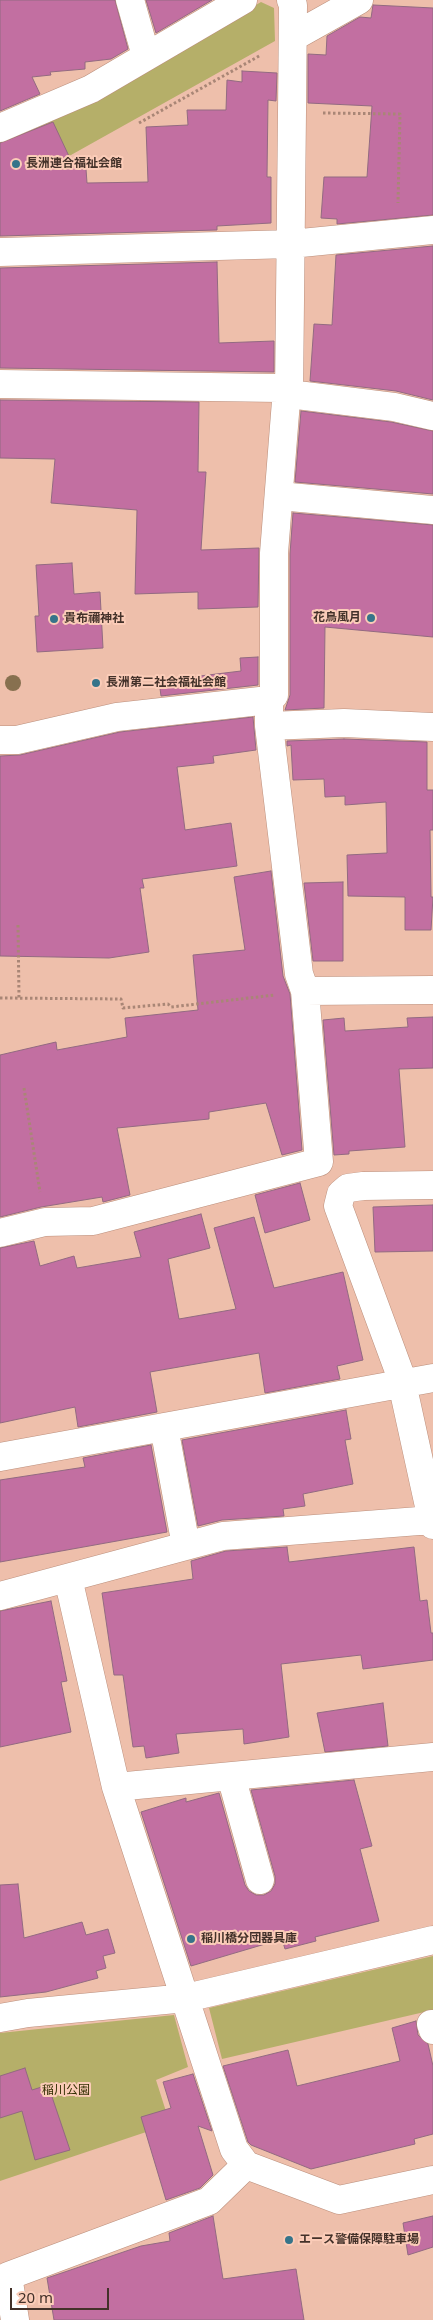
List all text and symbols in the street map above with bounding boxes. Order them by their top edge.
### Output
place label: 長洲連合福祉会館 [26,157,122,171]
marker: 長洲連合福祉会館 [10,158,22,170]
place label: 花鳥風月 [313,611,361,625]
place label: 貴布禰神社 [64,612,124,626]
marker: 花鳥風月 [365,612,377,624]
marker: 貴布禰神社 [48,613,60,625]
place label: 長洲第二社会福祉会館 [106,676,226,690]
marker: 長洲第二社会福祉会館 [90,677,102,689]
place label: 稲川橋分団器具庫 [201,1932,297,1946]
marker: 稲川橋分団器具庫 [185,1933,197,1945]
park label: 稲川公園 [42,2084,90,2098]
place label: エース警備保障駐車場 [299,2233,419,2247]
marker: エース警備保障駐車場 [283,2234,295,2246]
scale bar [12,2278,111,2310]
text: 20 m [18,2287,53,2307]

